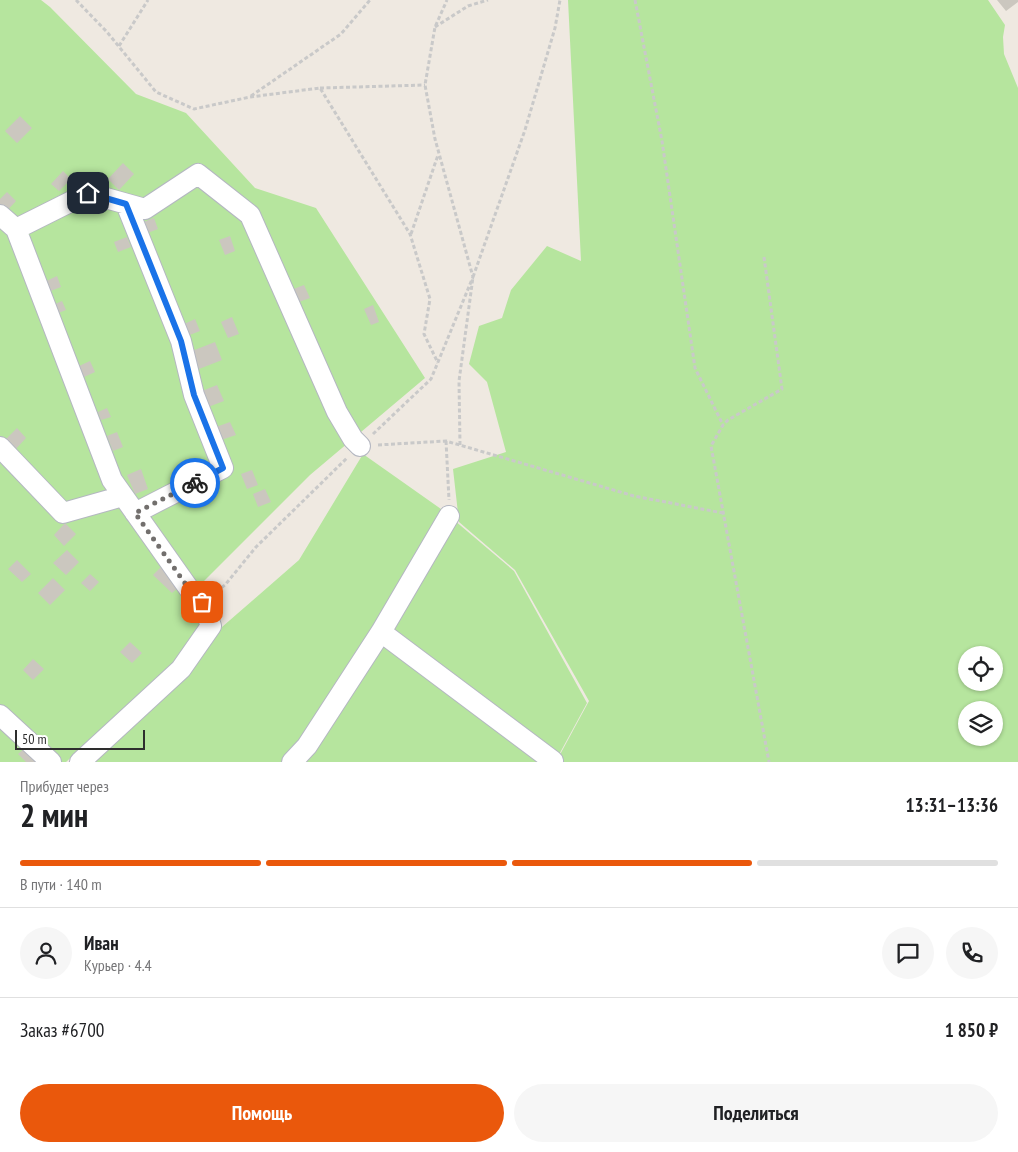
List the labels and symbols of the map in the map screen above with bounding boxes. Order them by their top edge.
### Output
pin [67,172,109,214]
courier [170,458,220,508]
pin [181,581,223,623]
scale bar [15,727,145,750]

